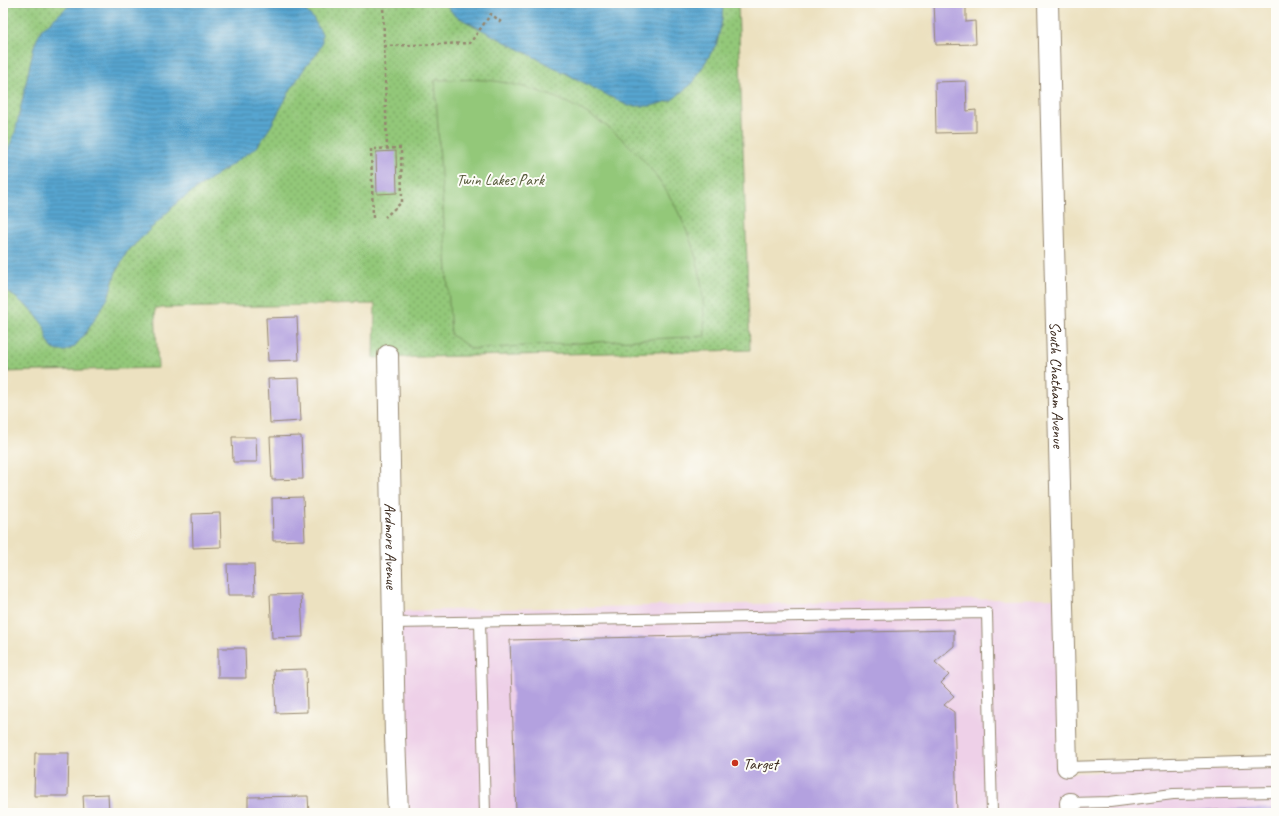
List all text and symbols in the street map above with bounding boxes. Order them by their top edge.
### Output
park label: Twin Lakes Park [456,170,545,190]
street label: South Chatham Avenue [1045,321,1068,450]
street label: Ardmore Avenue [380,503,401,591]
place label: Target [743,754,781,774]
marker: Target [730,758,740,768]

